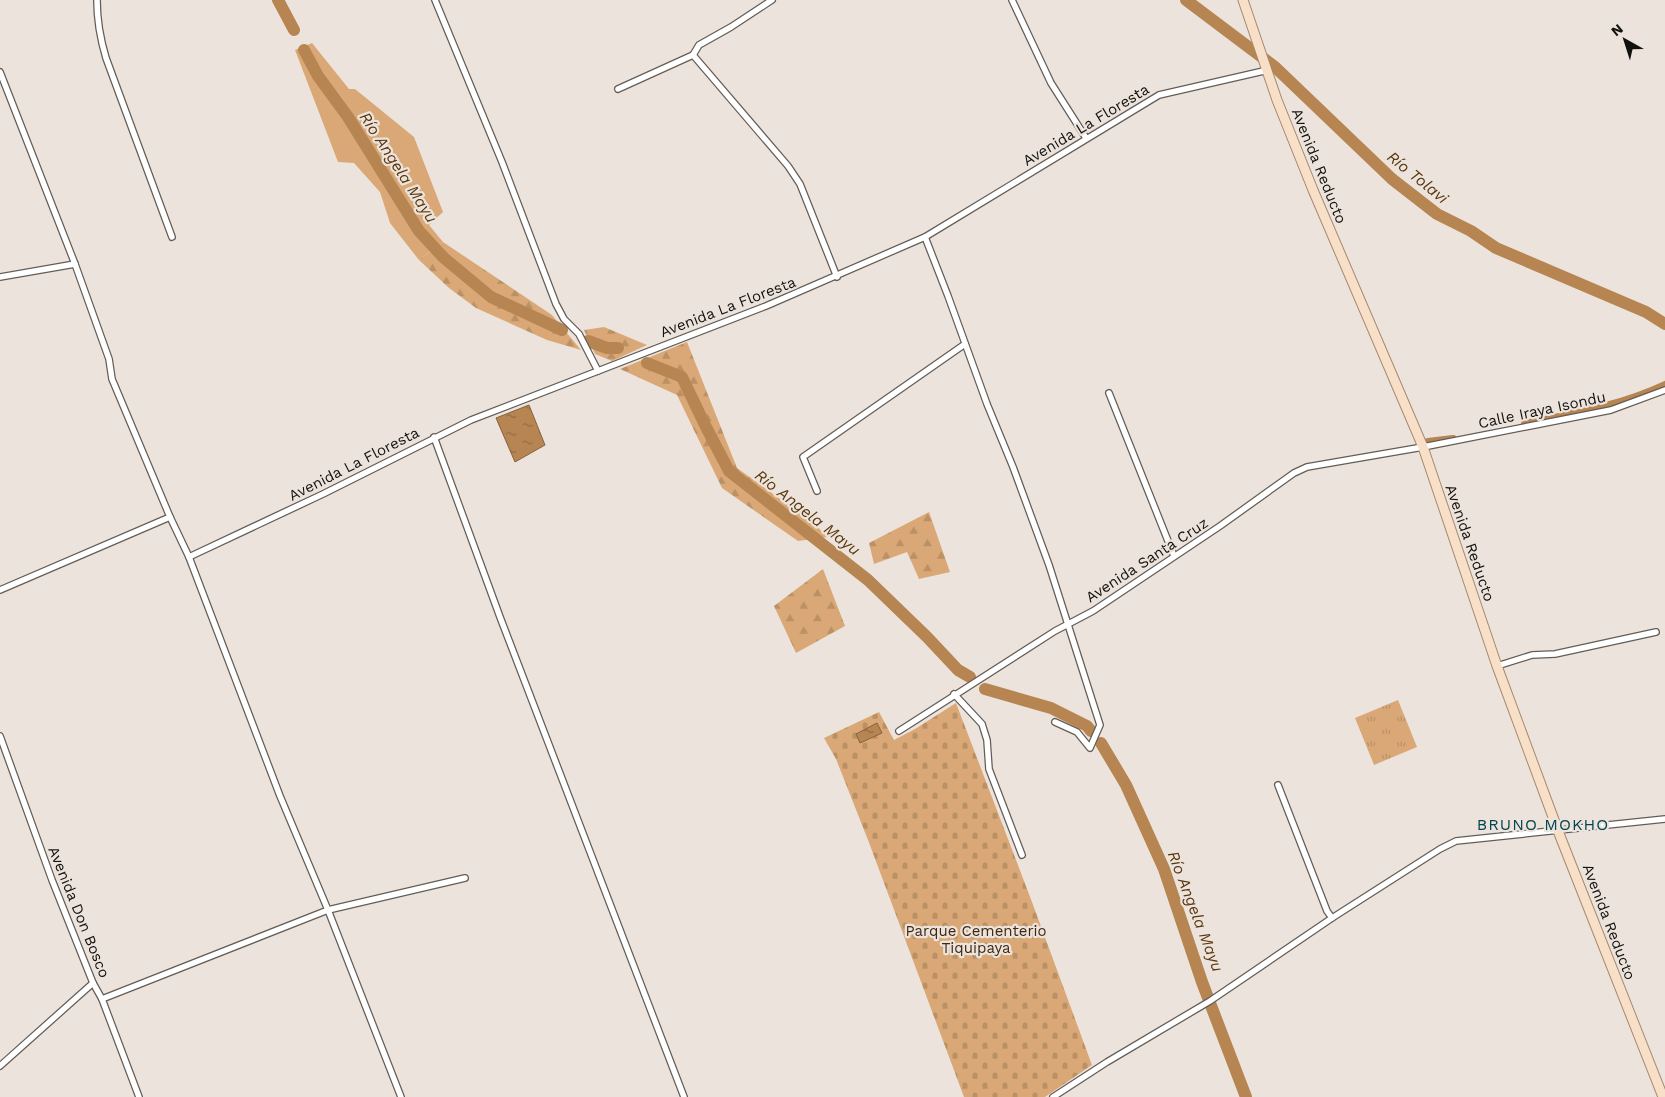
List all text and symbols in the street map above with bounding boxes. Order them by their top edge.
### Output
north arrow [1600,15,1650,65]
text: N [1608,20,1626,39]
street label: Avenida La Floresta [1020,80,1153,170]
street label: Avenida Reducto [1288,106,1350,226]
water label: Río Angela Mayu [356,108,442,226]
water label: Río Tolavi [1383,147,1453,208]
street label: Avenida La Floresta [658,273,799,341]
street label: Calle Iraya Isondu [1477,388,1607,432]
street label: Avenida La Floresta [286,423,423,505]
water label: Río Angela Mayu [751,466,864,560]
street label: Avenida Reducto [1442,482,1498,604]
street label: Avenida Santa Cruz [1082,514,1212,606]
district label: BRUNO MOKHO [1477,815,1609,834]
street label: Avenida Don Bosco [44,844,114,980]
water label: Río Angela Mayu [1164,848,1227,975]
street label: Avenida Reducto [1579,862,1639,982]
park label: Parque Cementerio Tiquipaya [905,922,1047,957]

